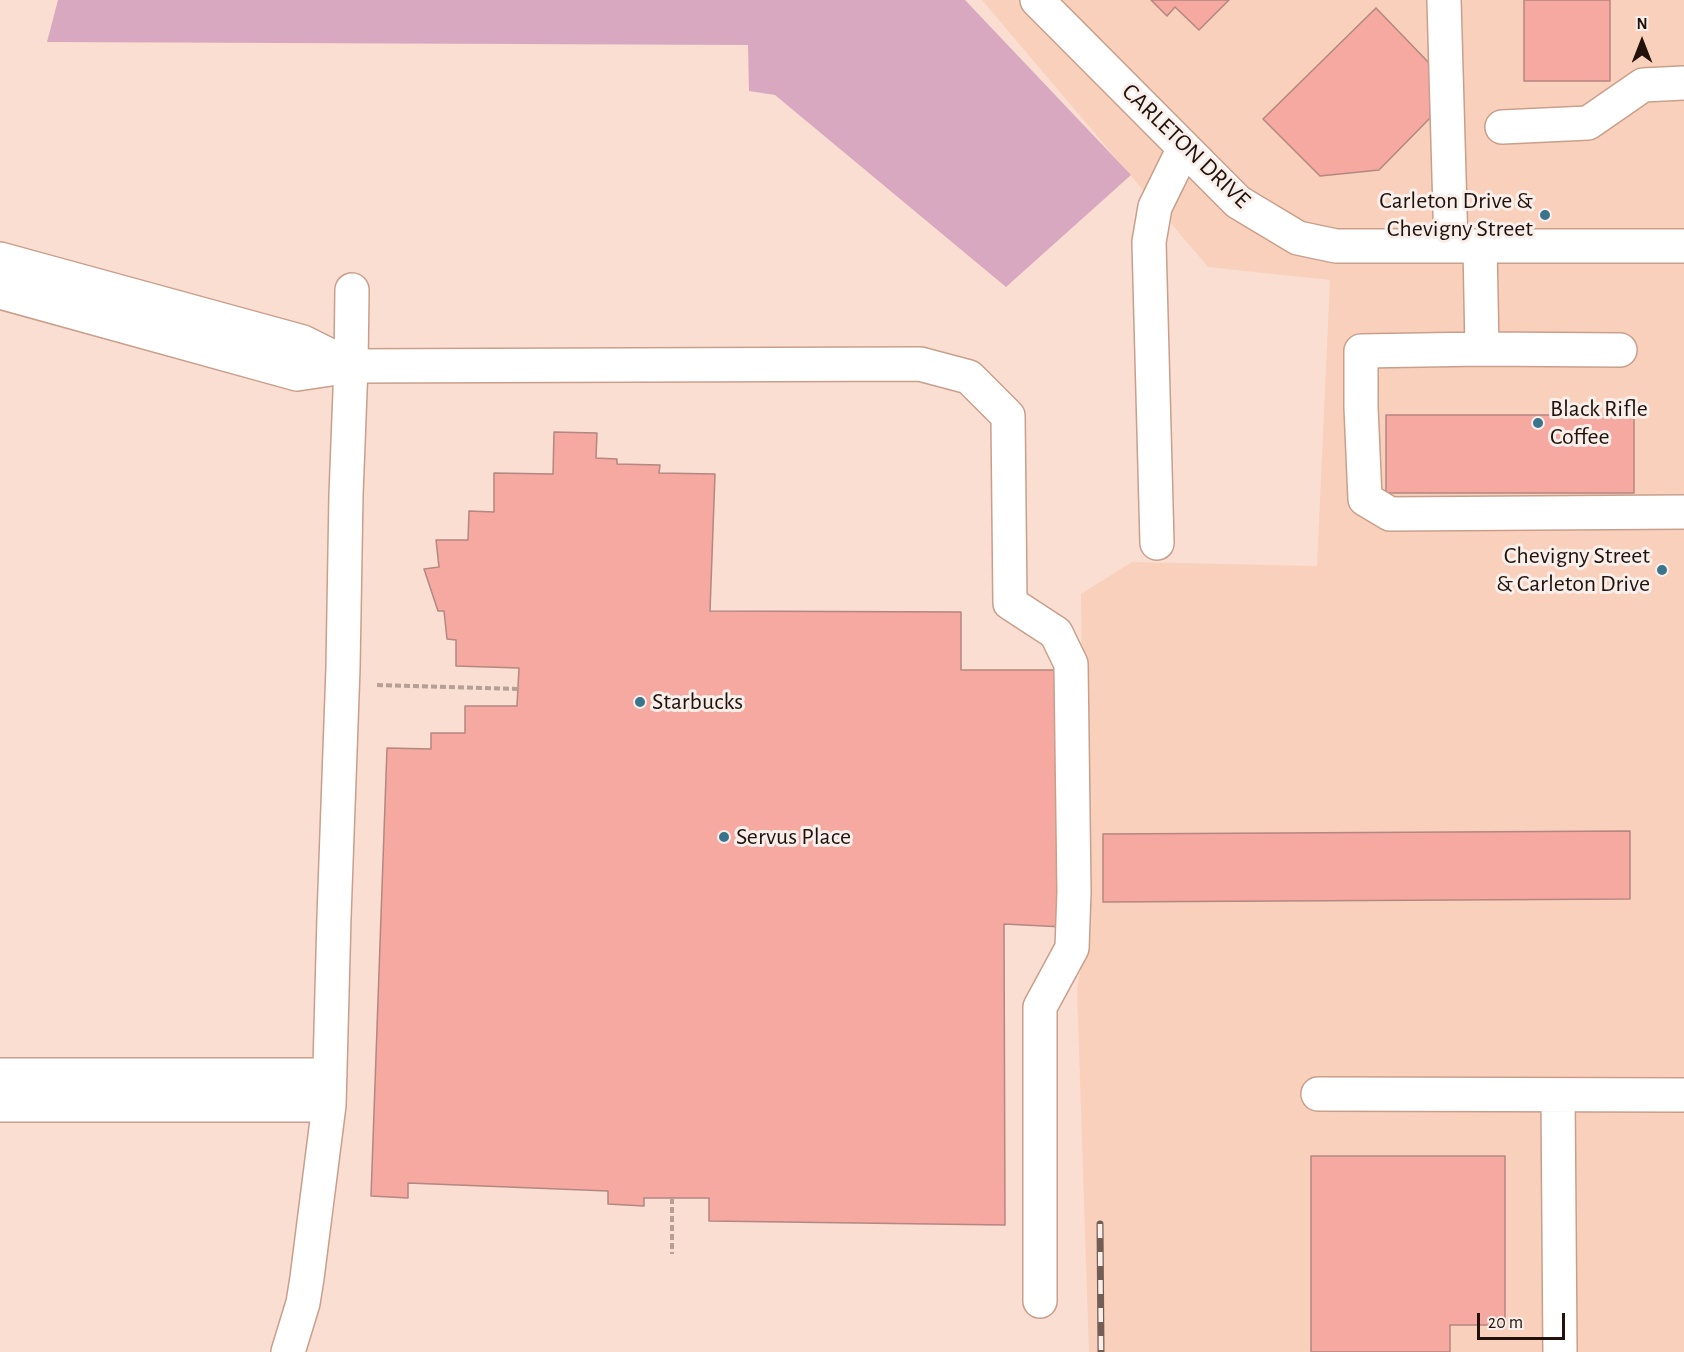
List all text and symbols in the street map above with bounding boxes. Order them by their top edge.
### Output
north arrow [1612,12,1672,72]
text: N [1636,16,1648,32]
street label: CARLETON DRIVE [1116,77,1256,215]
place label: Carleton Drive & Chevigny Street [1379,187,1533,243]
marker: Carleton Drive & Chevigny Street [1538,208,1552,222]
place label: Black Rifle Coffee [1550,395,1648,451]
marker: Black Rifle Coffee [1531,416,1545,430]
place label: Chevigny Street & Carleton Drive [1496,542,1650,598]
marker: Chevigny Street & Carleton Drive [1655,563,1669,577]
place label: Starbucks [652,688,743,716]
marker: Starbucks [633,695,647,709]
place label: Servus Place [736,823,851,851]
marker: Servus Place [717,830,731,844]
scale bar [1480,1301,1568,1339]
text: 20 m [1488,1314,1523,1332]

